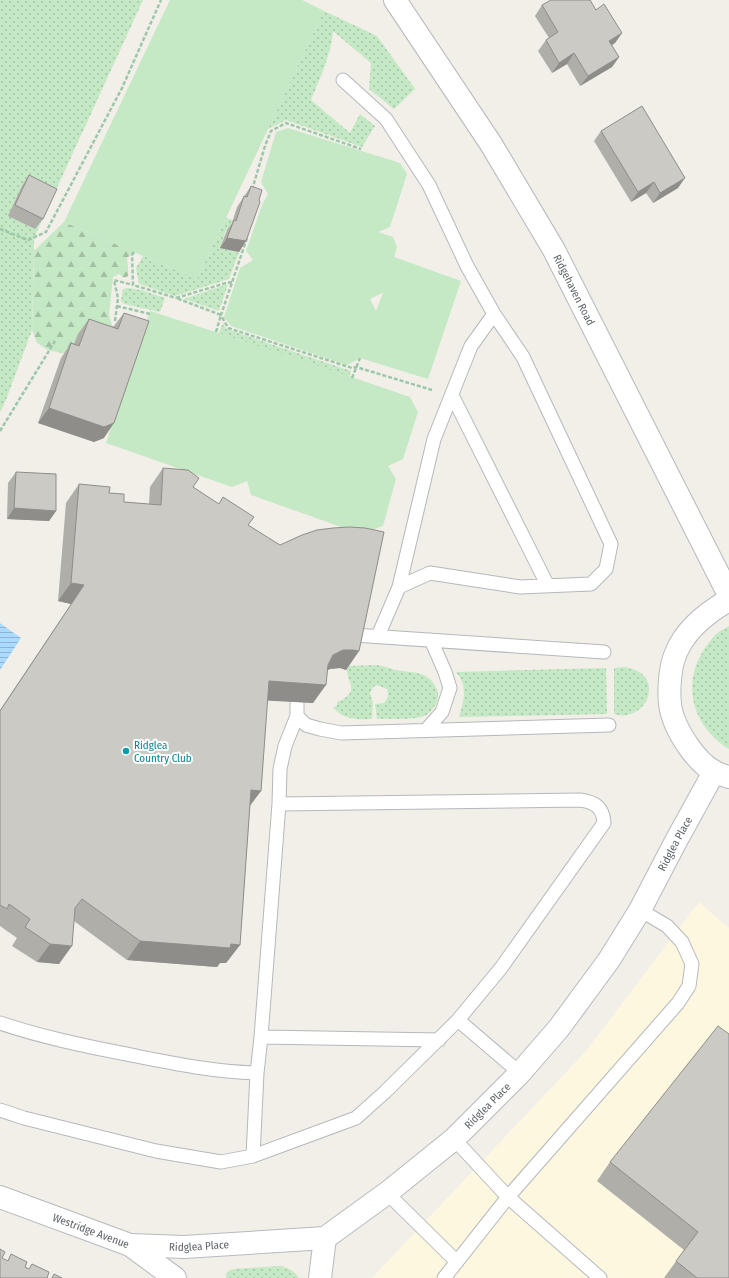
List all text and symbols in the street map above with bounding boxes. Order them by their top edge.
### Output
street label: Ridgehaven Road [550,252,597,328]
place label: Ridglea Country Club [134,739,192,765]
marker: Ridglea Country Club [121,746,131,756]
street label: Ridglea Place [655,814,695,873]
street label: Ridglea Place [462,1080,513,1132]
street label: Westridge Avenue [51,1211,131,1251]
street label: Ridglea Place [169,1238,229,1254]

